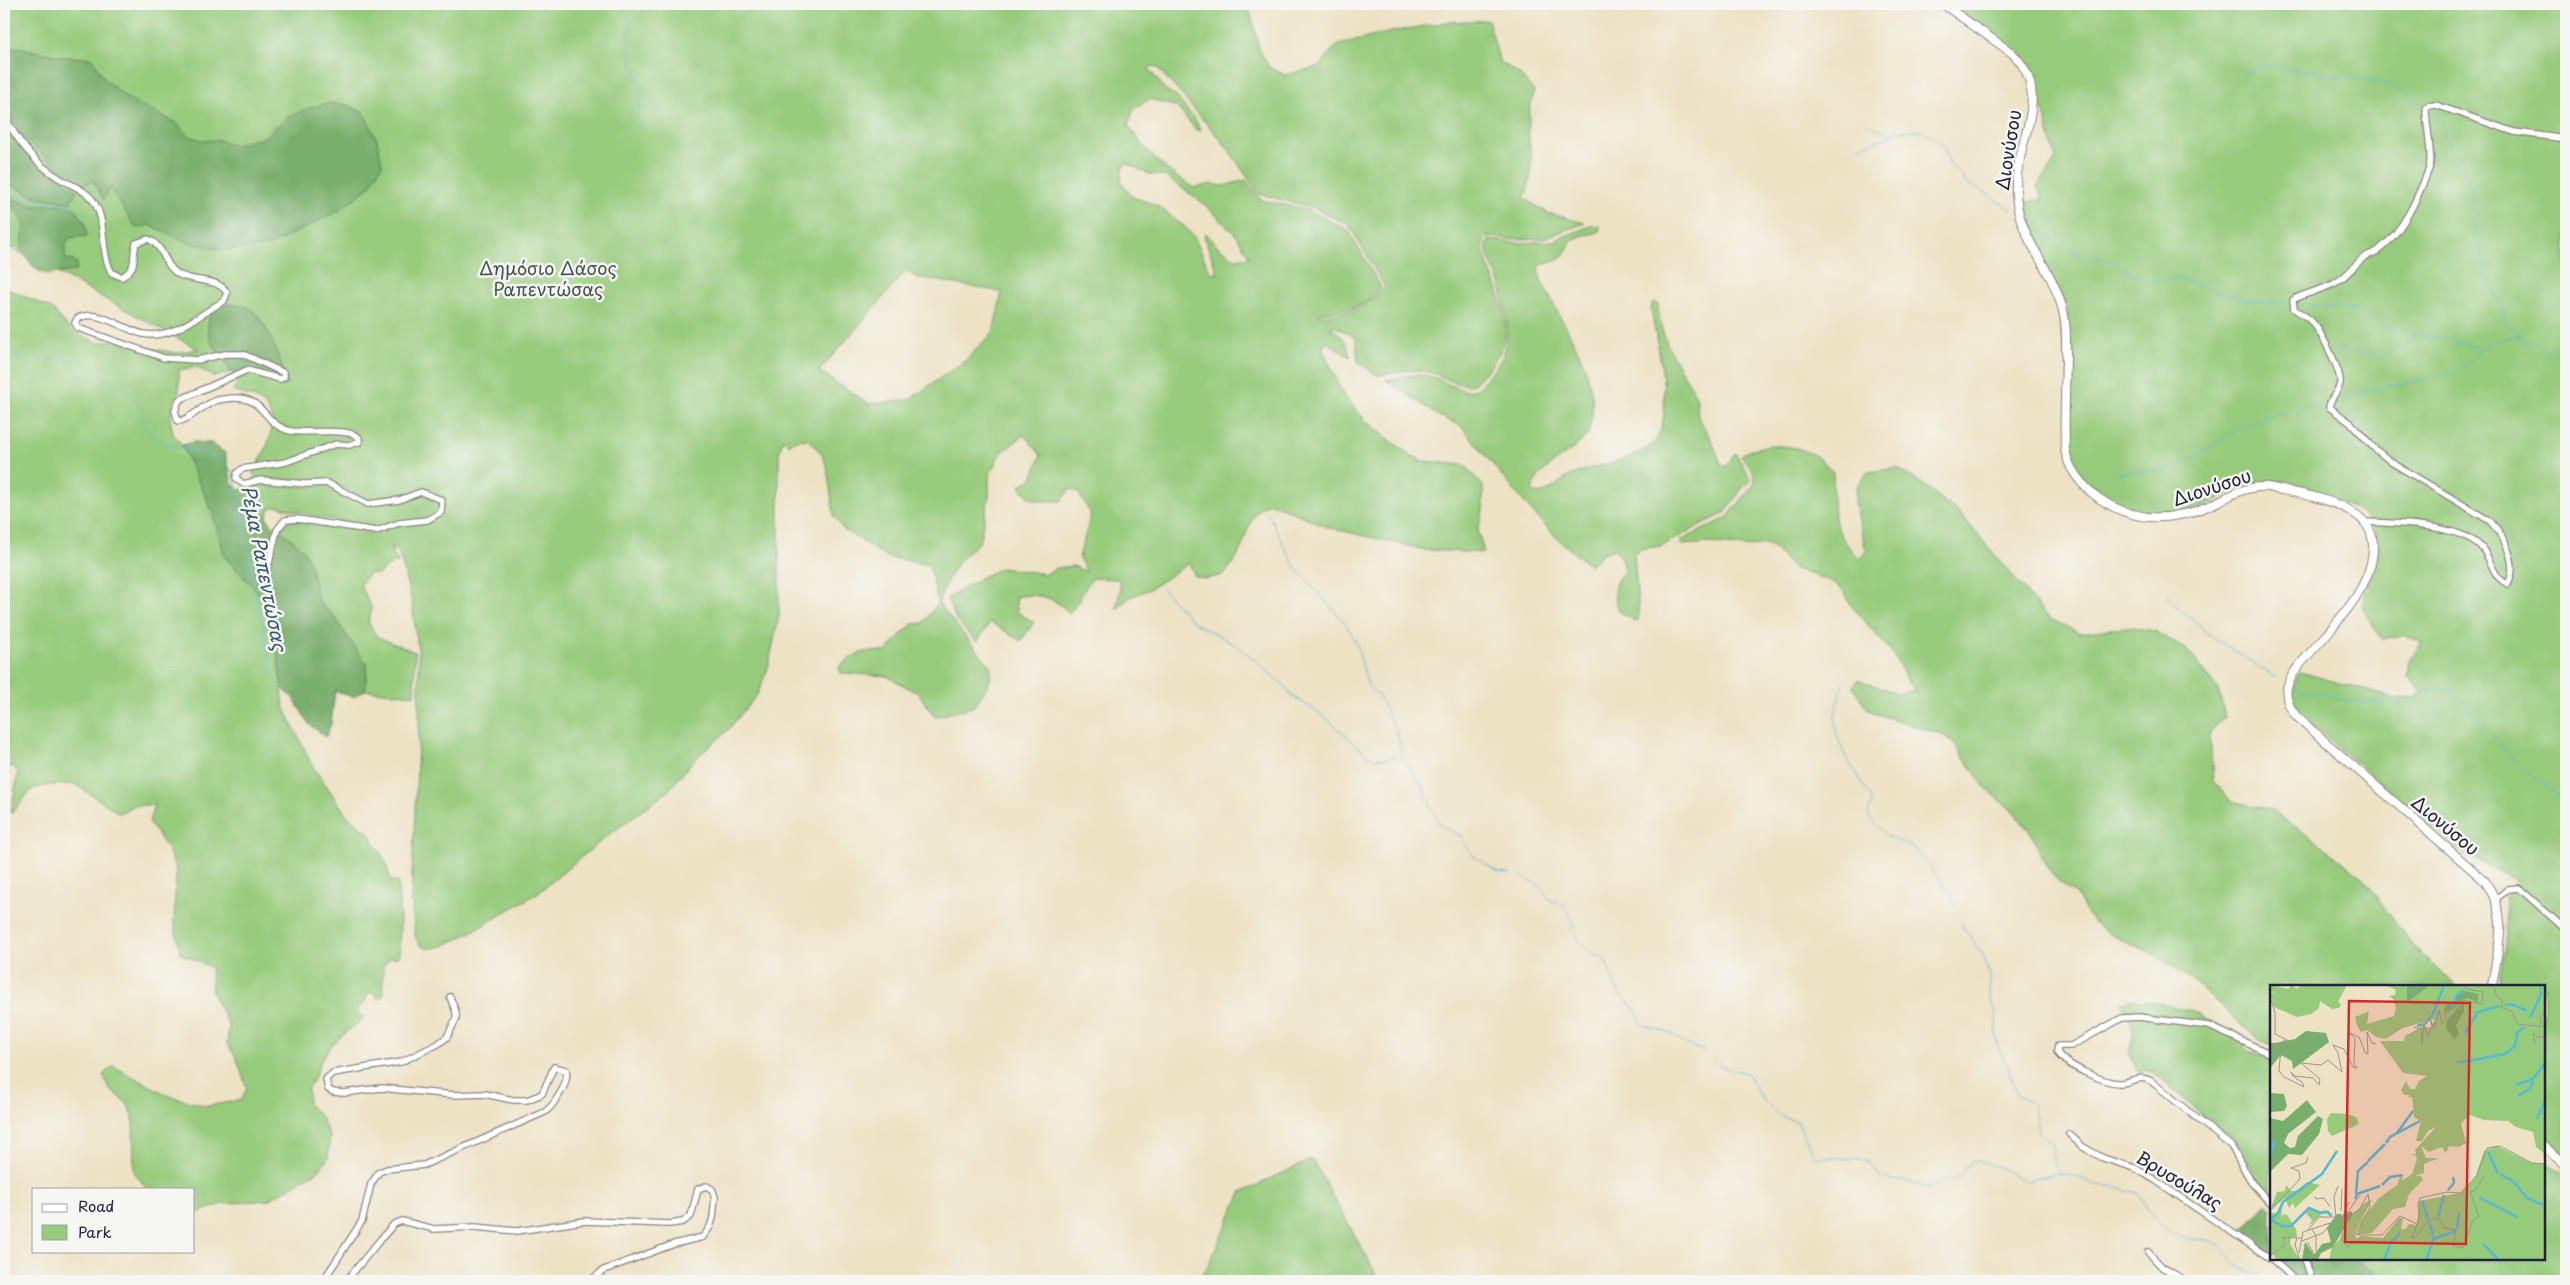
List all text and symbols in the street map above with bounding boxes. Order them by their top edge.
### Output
street label: Διονύσου [1988,108,2027,192]
park label: Δημόσιο Δάσος Ραπεντώσας [479,254,617,302]
street label: Διονύσου [2169,461,2254,512]
water label: Ρέμα Ραπεντώσας [235,482,295,655]
street label: Διονύσου [2406,788,2486,861]
inset map [2270,985,2545,1260]
street label: Βρυσούλας [2132,1143,2228,1216]
legend [32,1188,195,1252]
text: Road [78,1194,114,1217]
text: Park [78,1220,112,1243]

